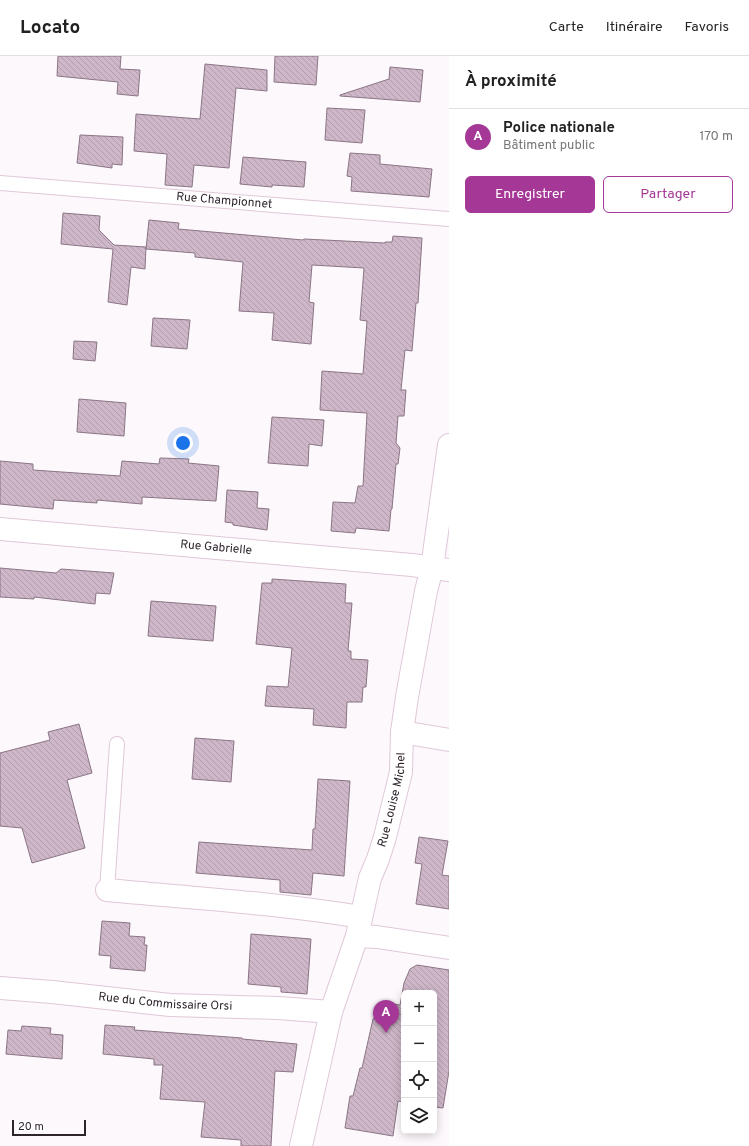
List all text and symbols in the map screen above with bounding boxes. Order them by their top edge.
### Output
text: Locato [20,16,80,40]
text: Carte [549,19,584,36]
text: Itinéraire [606,19,663,36]
text: Favoris [685,19,729,36]
text: À proximité [465,71,557,93]
text: Police nationale [503,119,615,138]
text: A [473,129,483,145]
text: 170 m [699,129,733,145]
text: Bâtiment public [503,138,595,154]
button: Enregistrer [465,176,595,213]
button: Partager [603,176,733,213]
street label: Rue Championnet [176,189,273,213]
your location [173,433,193,453]
street label: Rue Gabrielle [180,537,253,559]
street label: Rue Louise Michel [374,752,409,849]
street label: Rue du Commissaire Orsi [97,989,233,1015]
map controls [401,990,437,1134]
button: + [401,990,437,1026]
pin: A [373,1000,399,1033]
button: − [401,1026,437,1062]
button: locate [401,1062,437,1098]
button: layers [401,1098,437,1134]
scale bar [12,1118,86,1137]
text: 20 m [18,1120,44,1134]

